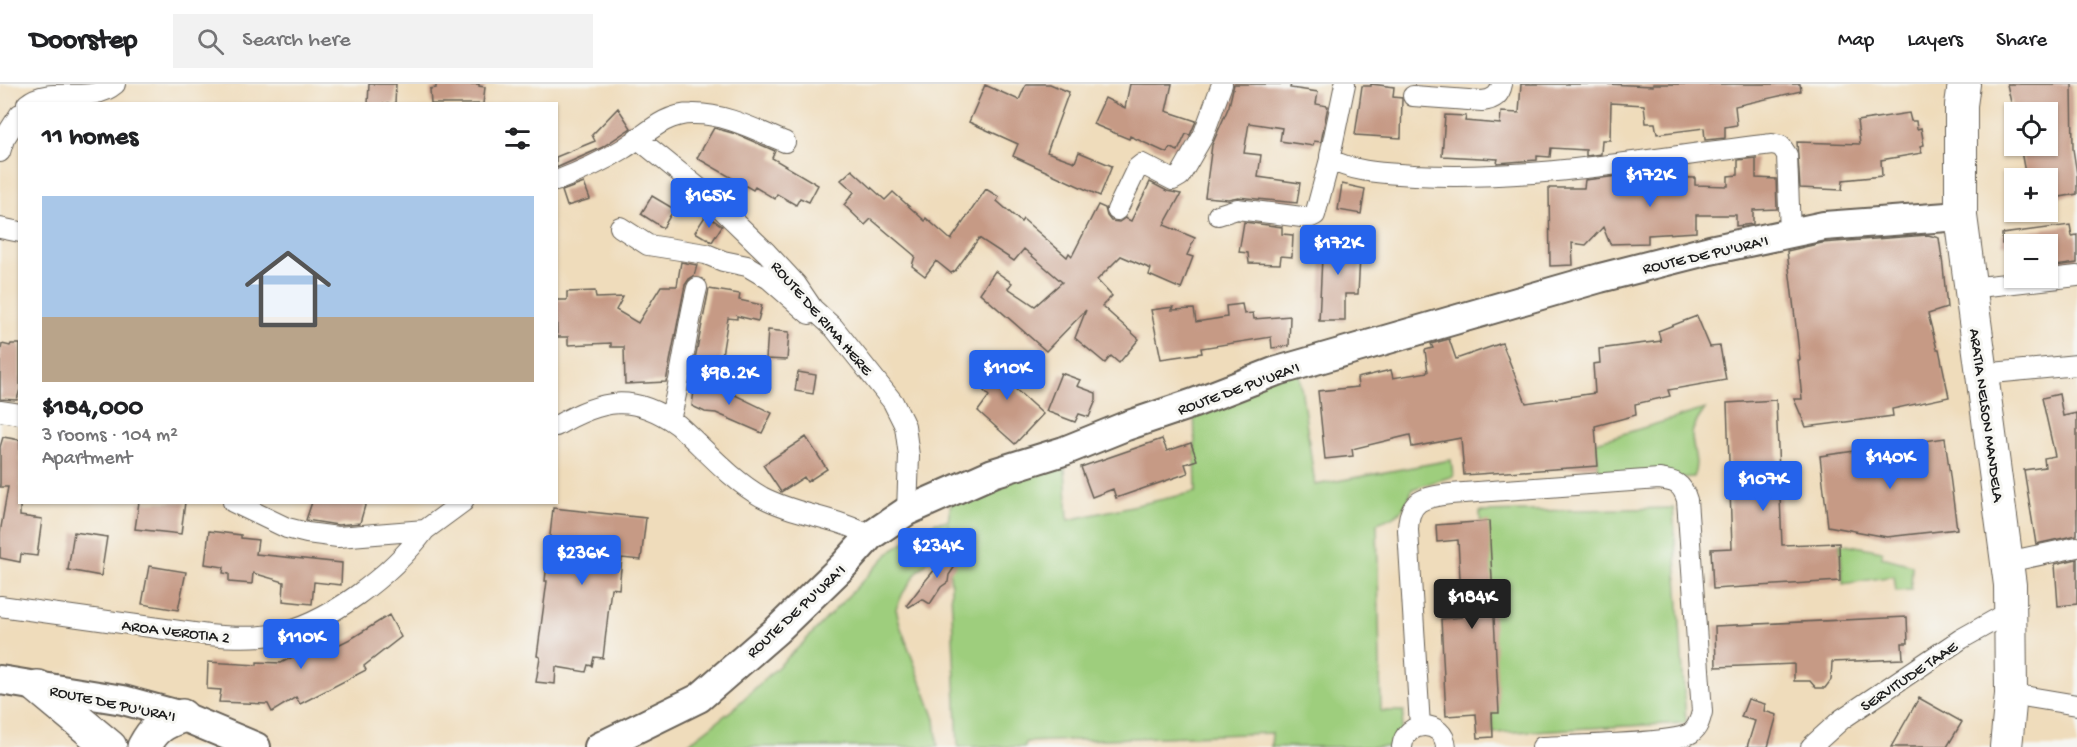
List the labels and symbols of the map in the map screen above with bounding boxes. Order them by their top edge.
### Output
pin: $172K [1608,157,1692,208]
pin: $165K [667,178,751,229]
pin: $172K [1296,225,1380,276]
street label: ROUTE DE PU'URA'I [1641,233,1770,280]
street label: ROUTE DE RIMA HERE [766,258,876,381]
street label: ARATIA NELSON MANDELA [1963,328,2006,505]
pin: $110K [965,350,1049,401]
pin: $98.2K [680,355,778,406]
street label: ROUTE DE PU'URA'I [1176,359,1303,421]
pin: $140K [1848,439,1932,490]
pin: $107K [1721,461,1805,512]
pin: $234K [895,528,979,579]
pin: $236K [540,535,624,586]
street label: ROUTE DE PU'URA'I [744,562,851,663]
pin: $184K [1430,579,1514,630]
street label: AROA VEROTIA 2 [121,617,231,650]
pin: $110K [259,619,343,670]
street label: SERVITUDE TAAE [1858,638,1963,717]
street label: ROUTE DE PU'URA'I [47,683,177,728]

